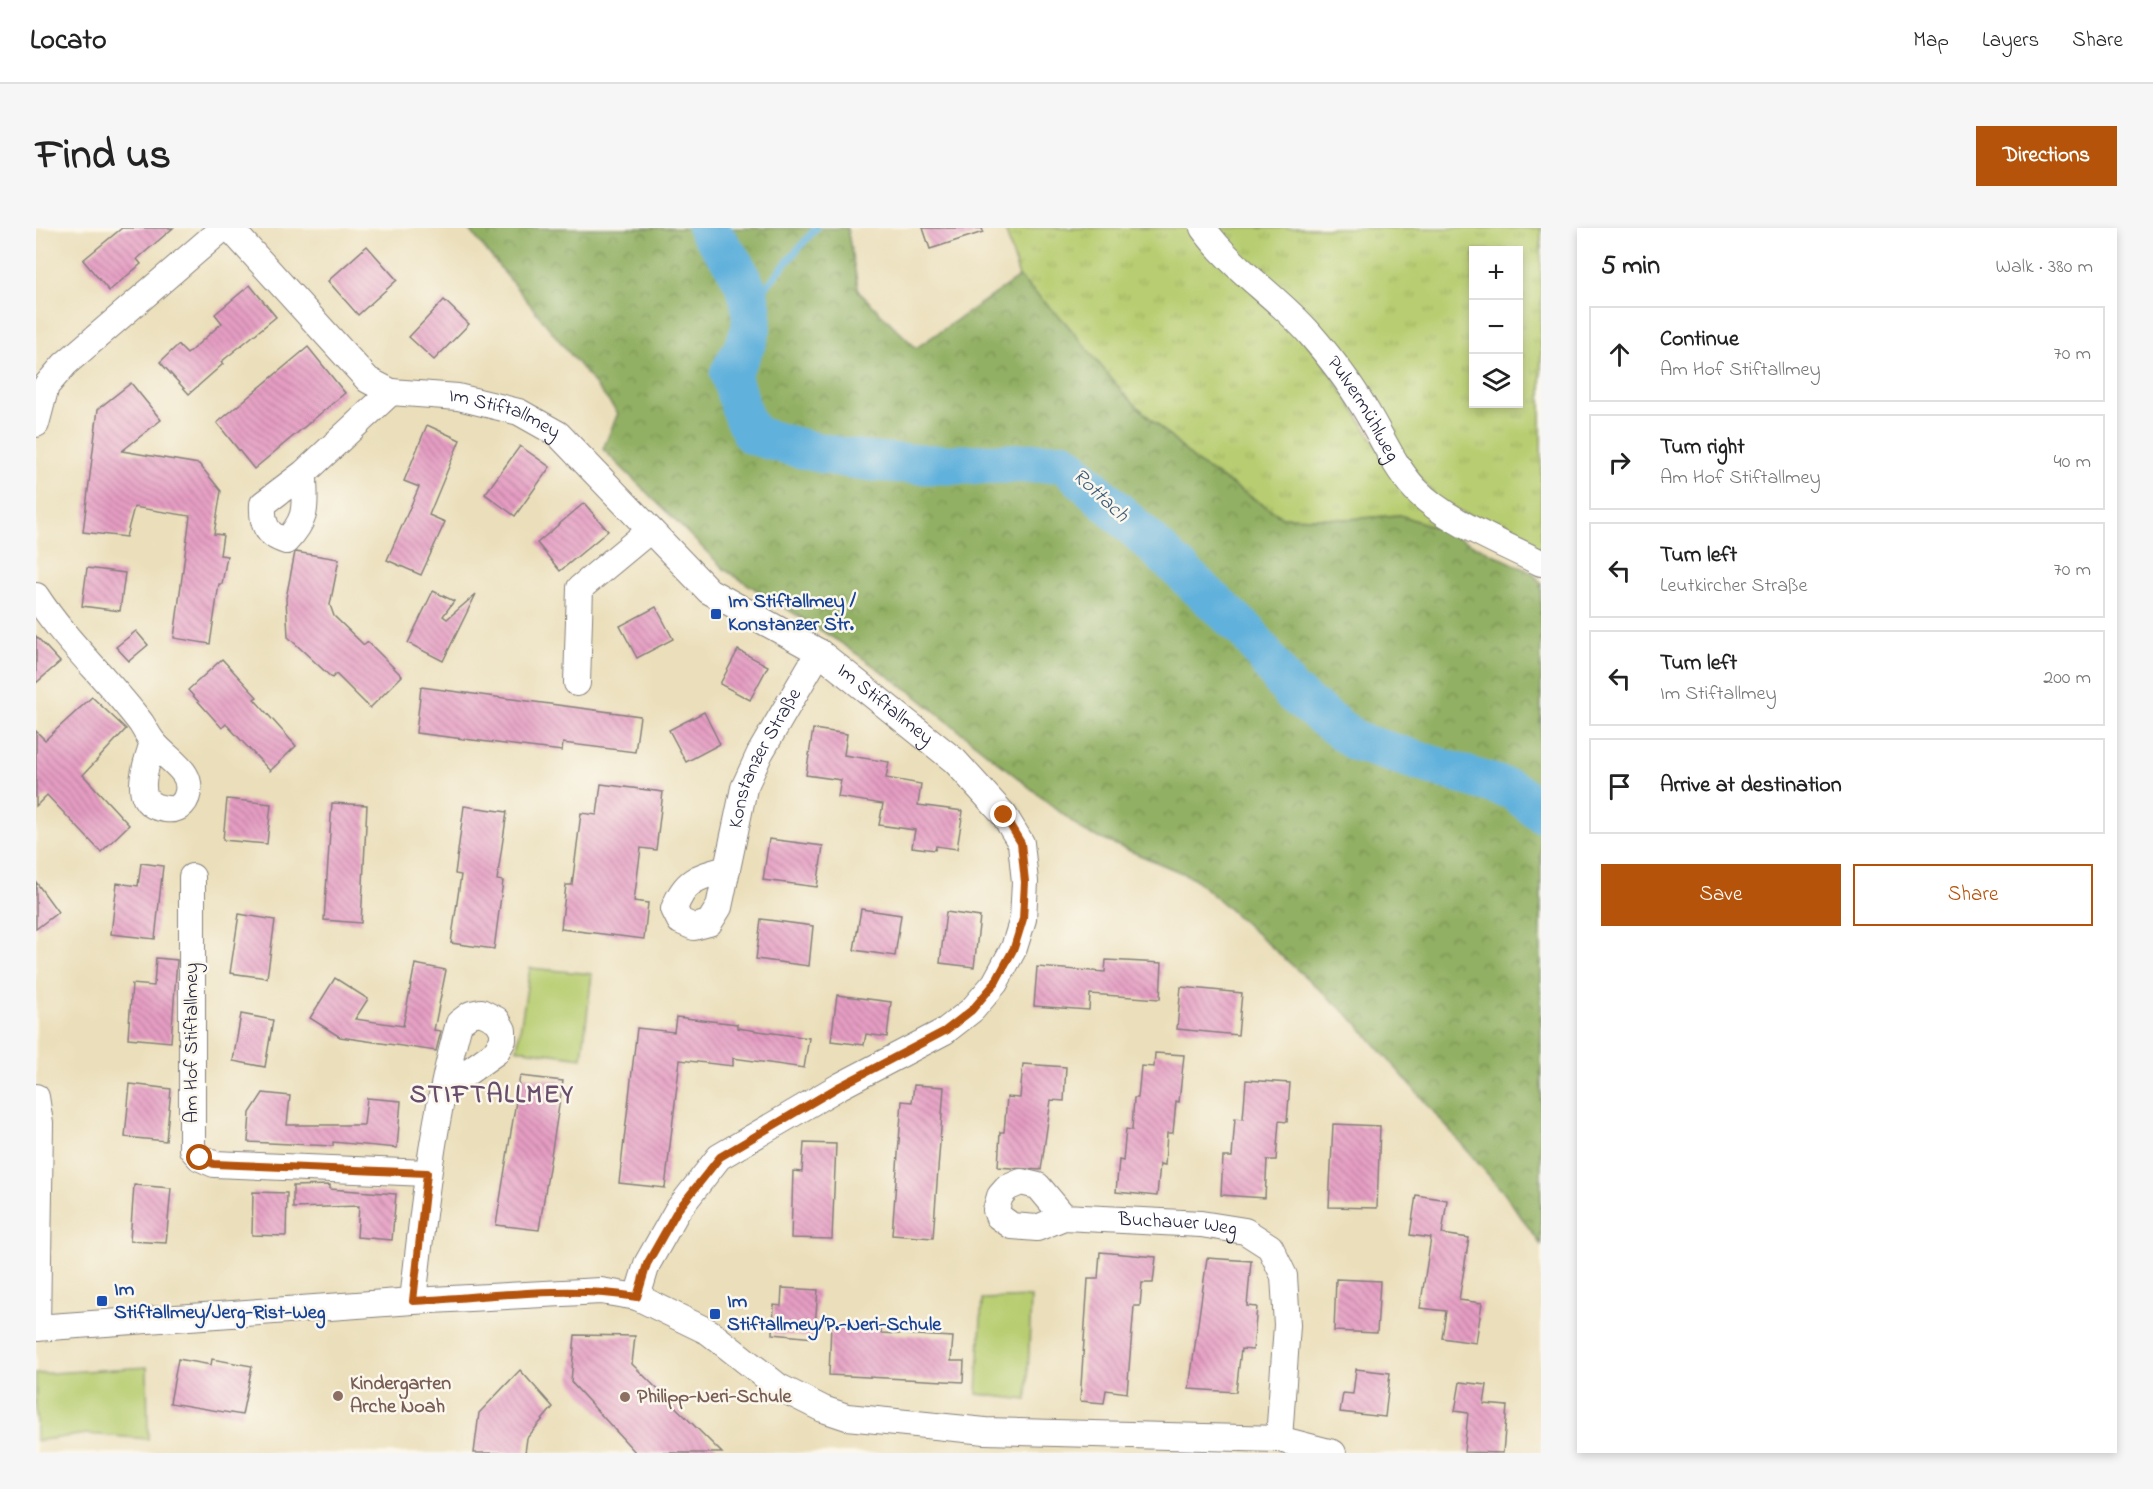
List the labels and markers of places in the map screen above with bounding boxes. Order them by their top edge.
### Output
place label: Im Stiftallmey / Konstanzer Str. [728,588,857,640]
marker: Im Stiftallmey / Konstanzer Str. [709,607,723,621]
place label: Im Stiftallmey/Jerg-Rist-Weg [114,1276,326,1329]
place label: Im Stiftallmey/P.-Neri-Schule [727,1288,942,1341]
marker: Im Stiftallmey/Jerg-Rist-Weg [95,1294,109,1308]
marker: Im Stiftallmey/P.-Neri-Schule [708,1307,722,1321]
place label: Kindergarten Arche Noah [350,1370,451,1422]
place label: Philipp-Neri-Schule [637,1383,792,1412]
marker: Kindergarten Arche Noah [331,1389,345,1403]
marker: Philipp-Neri-Schule [618,1390,632,1404]

